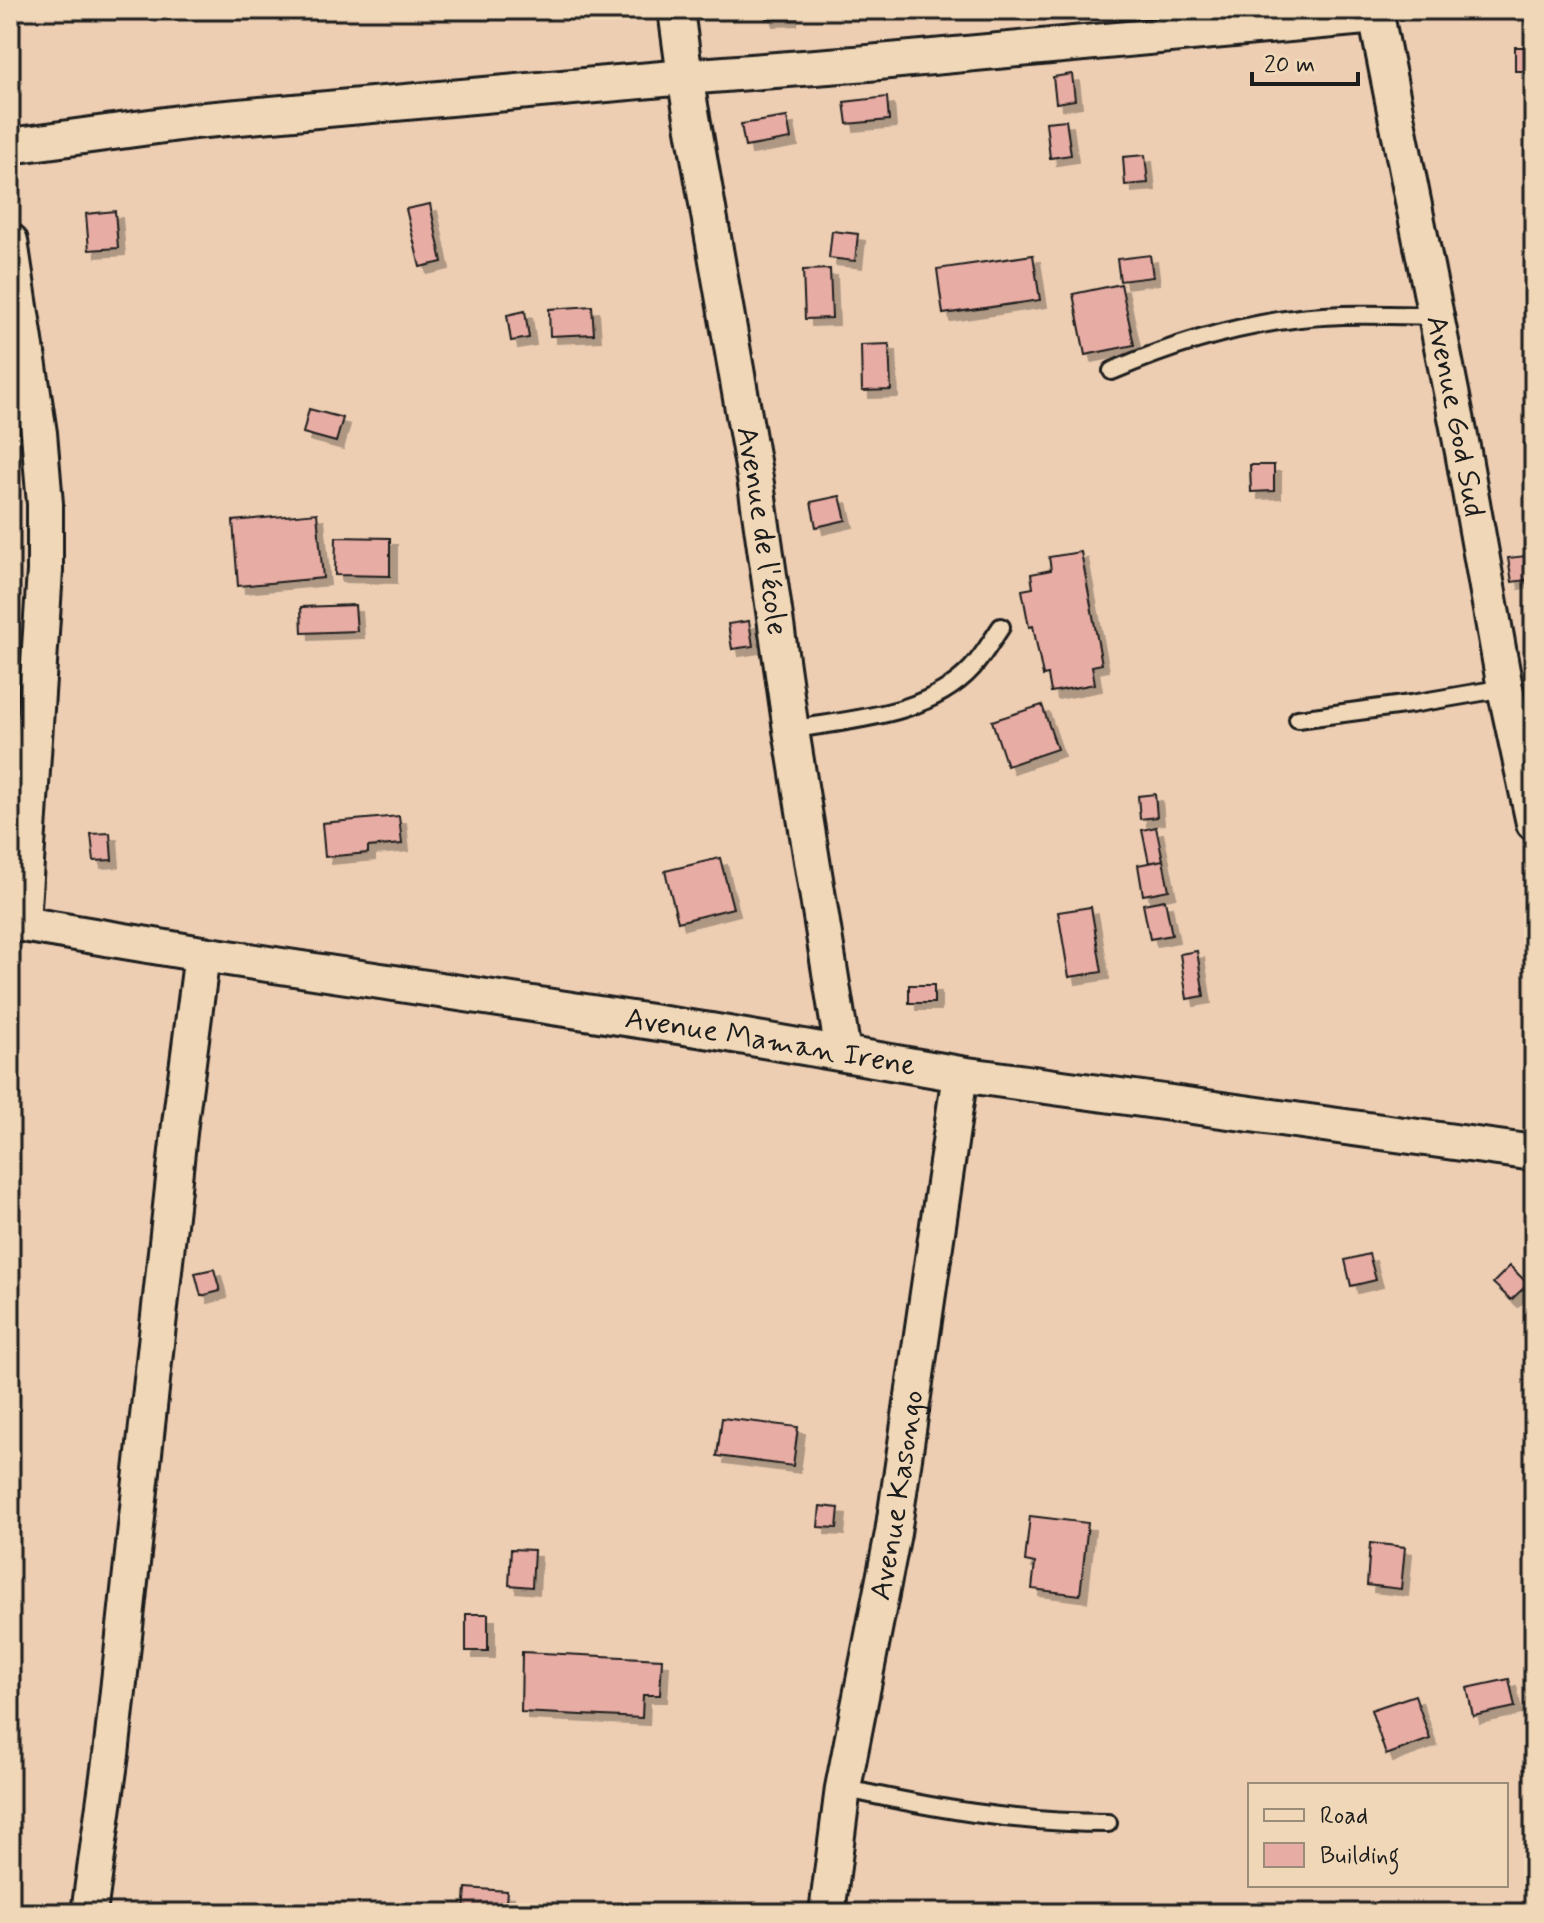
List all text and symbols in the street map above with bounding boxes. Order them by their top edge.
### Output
scale bar [1252,36,1358,86]
text: 20 m [1264,50,1315,81]
street label: Avenue God Sud [1417,312,1494,520]
street label: Avenue de l'école [727,423,797,638]
street label: Avenue Maman Irene [623,999,919,1086]
street label: Avenue Kasongo [861,1387,933,1604]
legend [1248,1783,1508,1887]
text: Road [1320,1801,1368,1832]
text: Building [1320,1841,1400,1875]

